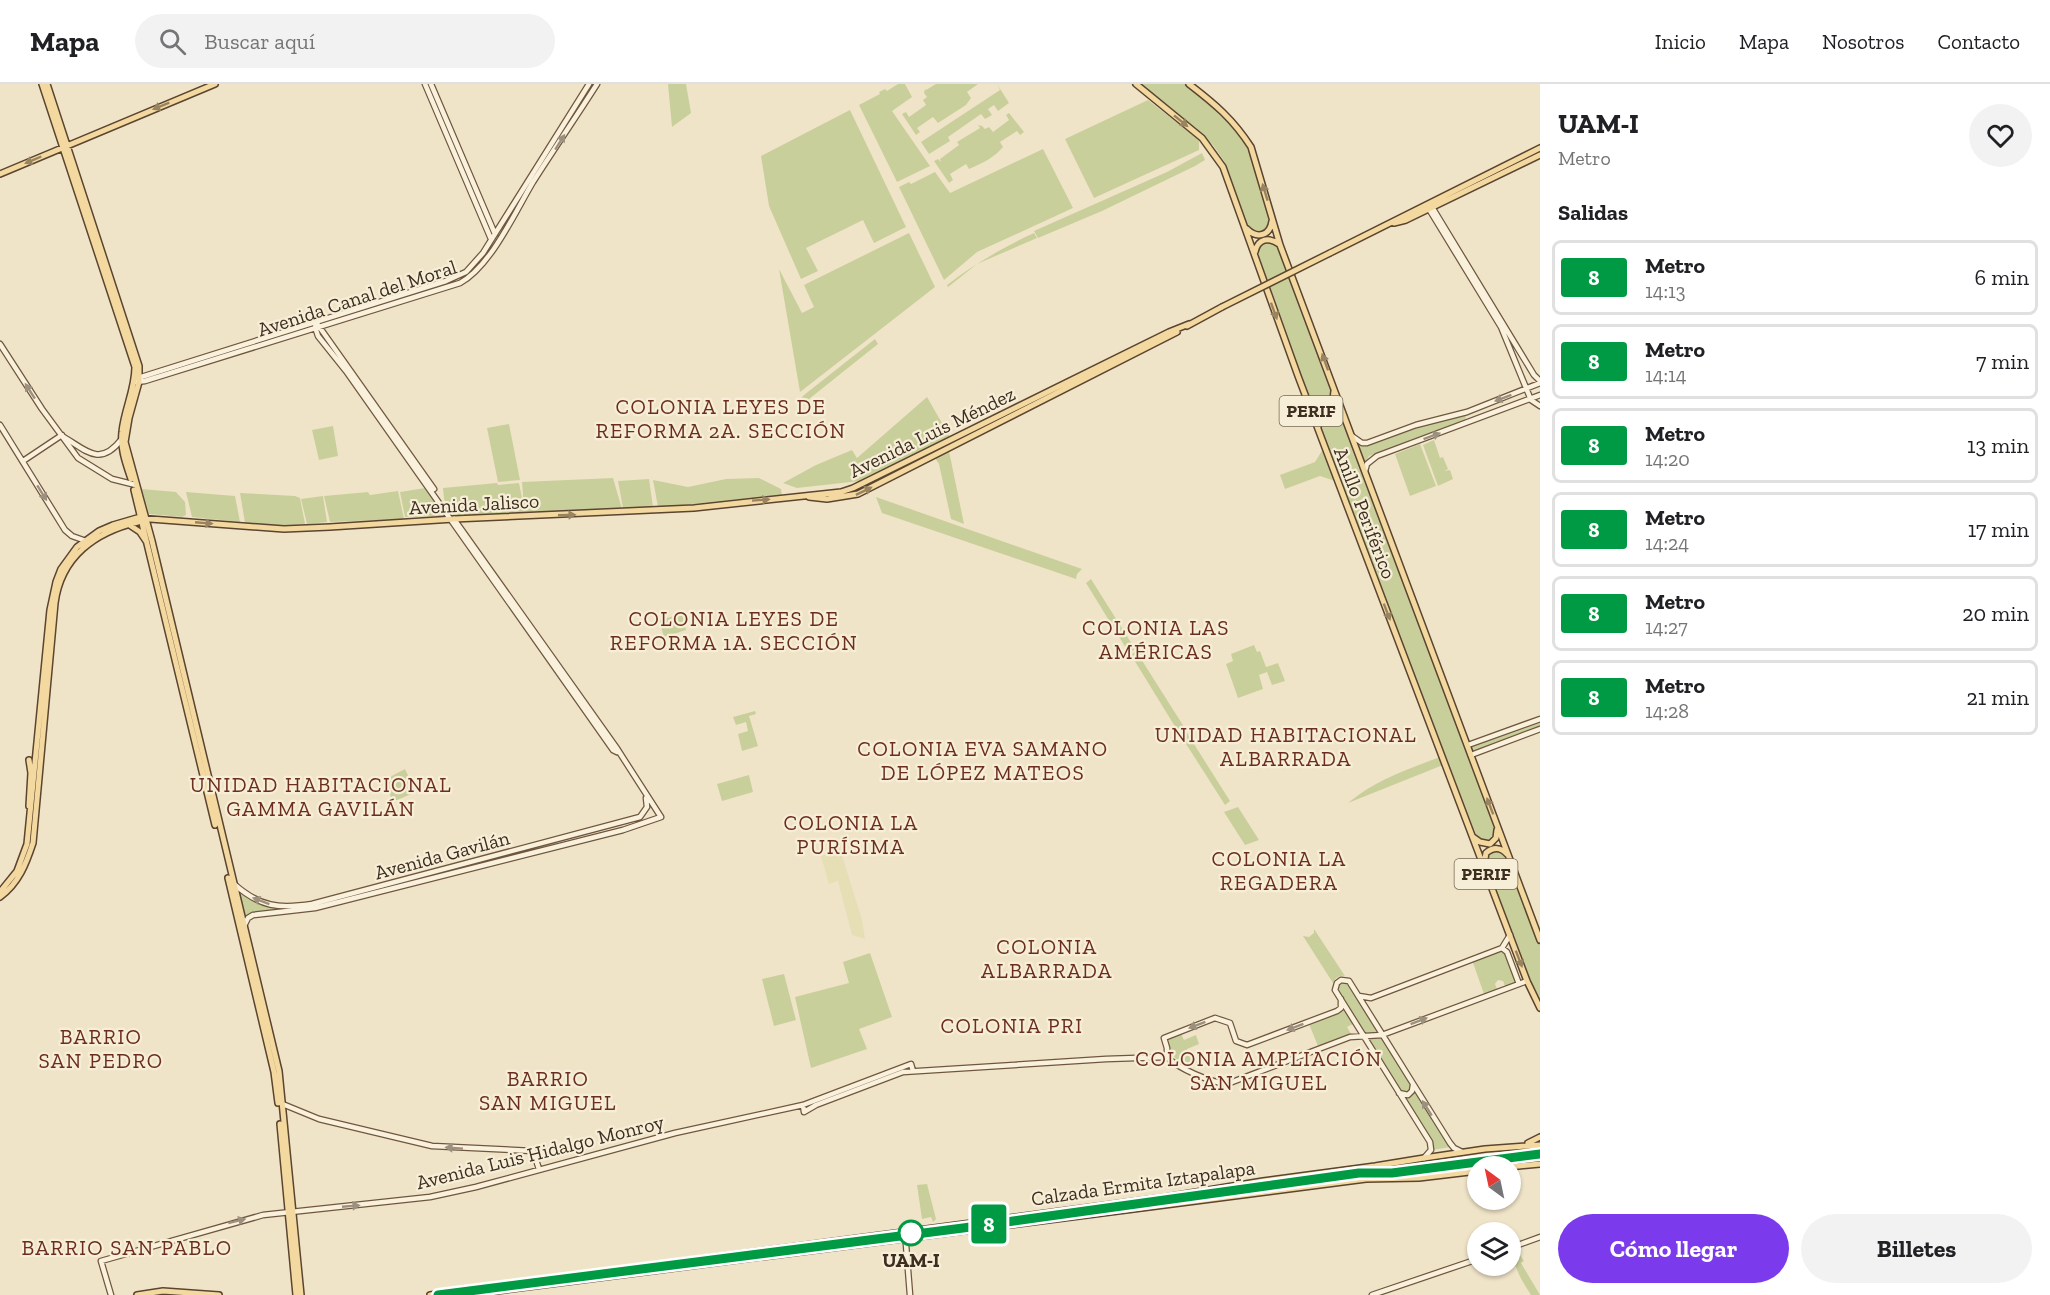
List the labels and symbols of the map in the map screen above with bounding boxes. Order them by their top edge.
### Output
one-way arrow [152,102,170,112]
one-way arrow [1173,114,1188,127]
one-way arrow [555,134,566,150]
one-way arrow [25,155,42,164]
one-way arrow [1260,183,1269,201]
street label: Avenida Canal del Moral [254,254,460,342]
one-way arrow [1270,302,1280,320]
one-way arrow [1319,353,1329,371]
street label: Avenida Luis Méndez [845,381,1019,483]
one-way arrow [25,383,36,399]
one-way arrow [1494,393,1512,403]
district label: COLONIA LEYES DE REFORMA 2A. SECCIÓN [595,394,847,443]
road number: PERIF [1280,396,1342,426]
one-way arrow [1423,430,1441,440]
street label: Anillo Periférico [1329,444,1401,582]
one-way arrow [36,485,47,501]
one-way arrow [855,486,873,496]
street label: Avenida Jalisco [408,489,540,519]
one-way arrow [752,496,771,505]
one-way arrow [557,510,576,519]
one-way arrow [195,518,214,527]
one-way arrow [1383,603,1392,621]
district label: COLONIA LEYES DE REFORMA 1A. SECCIÓN [610,606,858,655]
district label: COLONIA LAS AMÉRICAS [1082,615,1230,664]
district label: UNIDAD HABITACIONAL ALBARRADA [1155,722,1417,771]
district label: COLONIA EVA SAMANO DE LÓPEZ MATEOS [857,736,1109,785]
district label: UNIDAD HABITACIONAL GAMMA GAVILÁN [190,772,452,821]
one-way arrow [1485,797,1494,815]
district label: COLONIA LA PURÍSIMA [783,810,919,859]
street label: Avenida Gavilán [372,825,513,885]
district label: COLONIA LA REGADERA [1211,846,1347,895]
road number: PERIF [1454,859,1518,889]
one-way arrow [251,896,269,906]
district label: COLONIA ALBARRADA [981,934,1113,983]
one-way arrow [1514,950,1524,968]
district label: COLONIA PRI [940,1013,1084,1038]
one-way arrow [1411,1016,1429,1026]
one-way arrow [1187,1020,1205,1030]
one-way arrow [1286,1023,1304,1032]
district label: BARRIO SAN PEDRO [38,1024,164,1073]
district label: COLONIA AMPLIACIÓN SAN MIGUEL [1135,1046,1383,1095]
district label: BARRIO SAN MIGUEL [479,1066,617,1115]
one-way arrow [1422,1100,1433,1116]
street label: Avenida Luis Hidalgo Monroy [414,1109,667,1194]
one-way arrow [445,1143,464,1153]
street label: Calzada Ermita Iztapalapa [1030,1155,1257,1211]
north arrow [1467,1156,1521,1210]
one-way arrow [342,1201,361,1211]
line badge: 8 [970,1204,1008,1244]
one-way arrow [229,1216,247,1225]
marker: UAM-I [898,1220,924,1246]
district label: BARRIO SAN PABLO [21,1235,233,1260]
place label: UAM-I [882,1248,940,1272]

